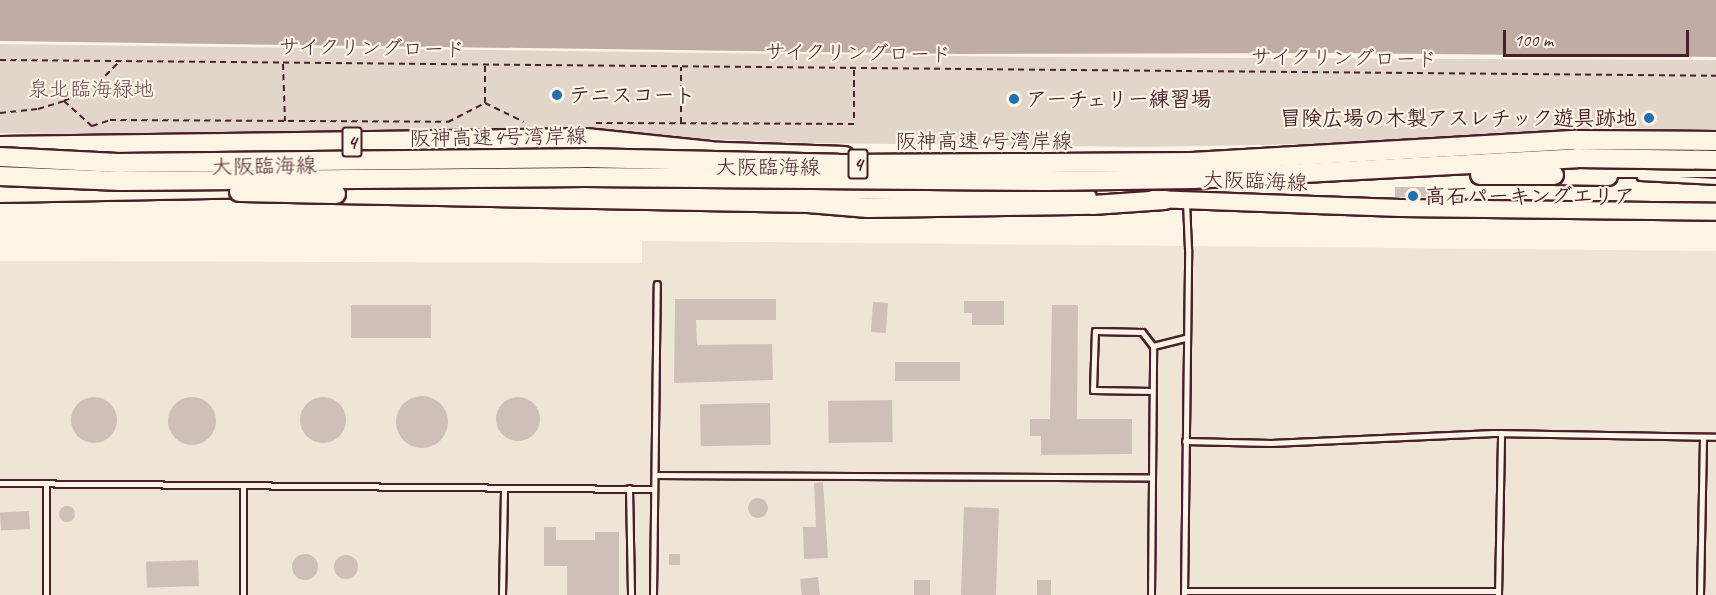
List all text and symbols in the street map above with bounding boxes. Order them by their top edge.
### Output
scale bar [1506,18,1692,56]
text: 100 m [1514,29,1553,51]
street label: サイクリングロード [277,34,467,62]
street label: サイクリングロード [763,39,953,67]
street label: サイクリングロード [1249,44,1439,72]
park label: 泉北臨海緑地 [28,76,154,102]
place label: テニスコート [569,82,695,108]
place label: アーチェリー練習場 [1026,86,1214,112]
marker: テニスコート [550,88,564,102]
marker: アーチェリー練習場 [1007,92,1021,106]
place label: 冒険広場の木製アスレチック遊具跡地 [1280,105,1637,131]
marker: 冒険広場の木製アスレチック遊具跡地 [1642,111,1656,125]
street label: 阪神高速4号湾岸線 [409,123,587,151]
road number: 4 [342,125,362,159]
street label: 阪神高速4号湾岸線 [895,128,1073,154]
road number: 4 [848,147,868,181]
street label: 大阪臨海線 [211,152,317,180]
street label: 大阪臨海線 [716,154,820,180]
street label: 大阪臨海線 [1202,167,1308,195]
place label: 高石パーキングエリア [1425,183,1635,209]
marker: 高石パーキングエリア [1406,189,1420,203]

